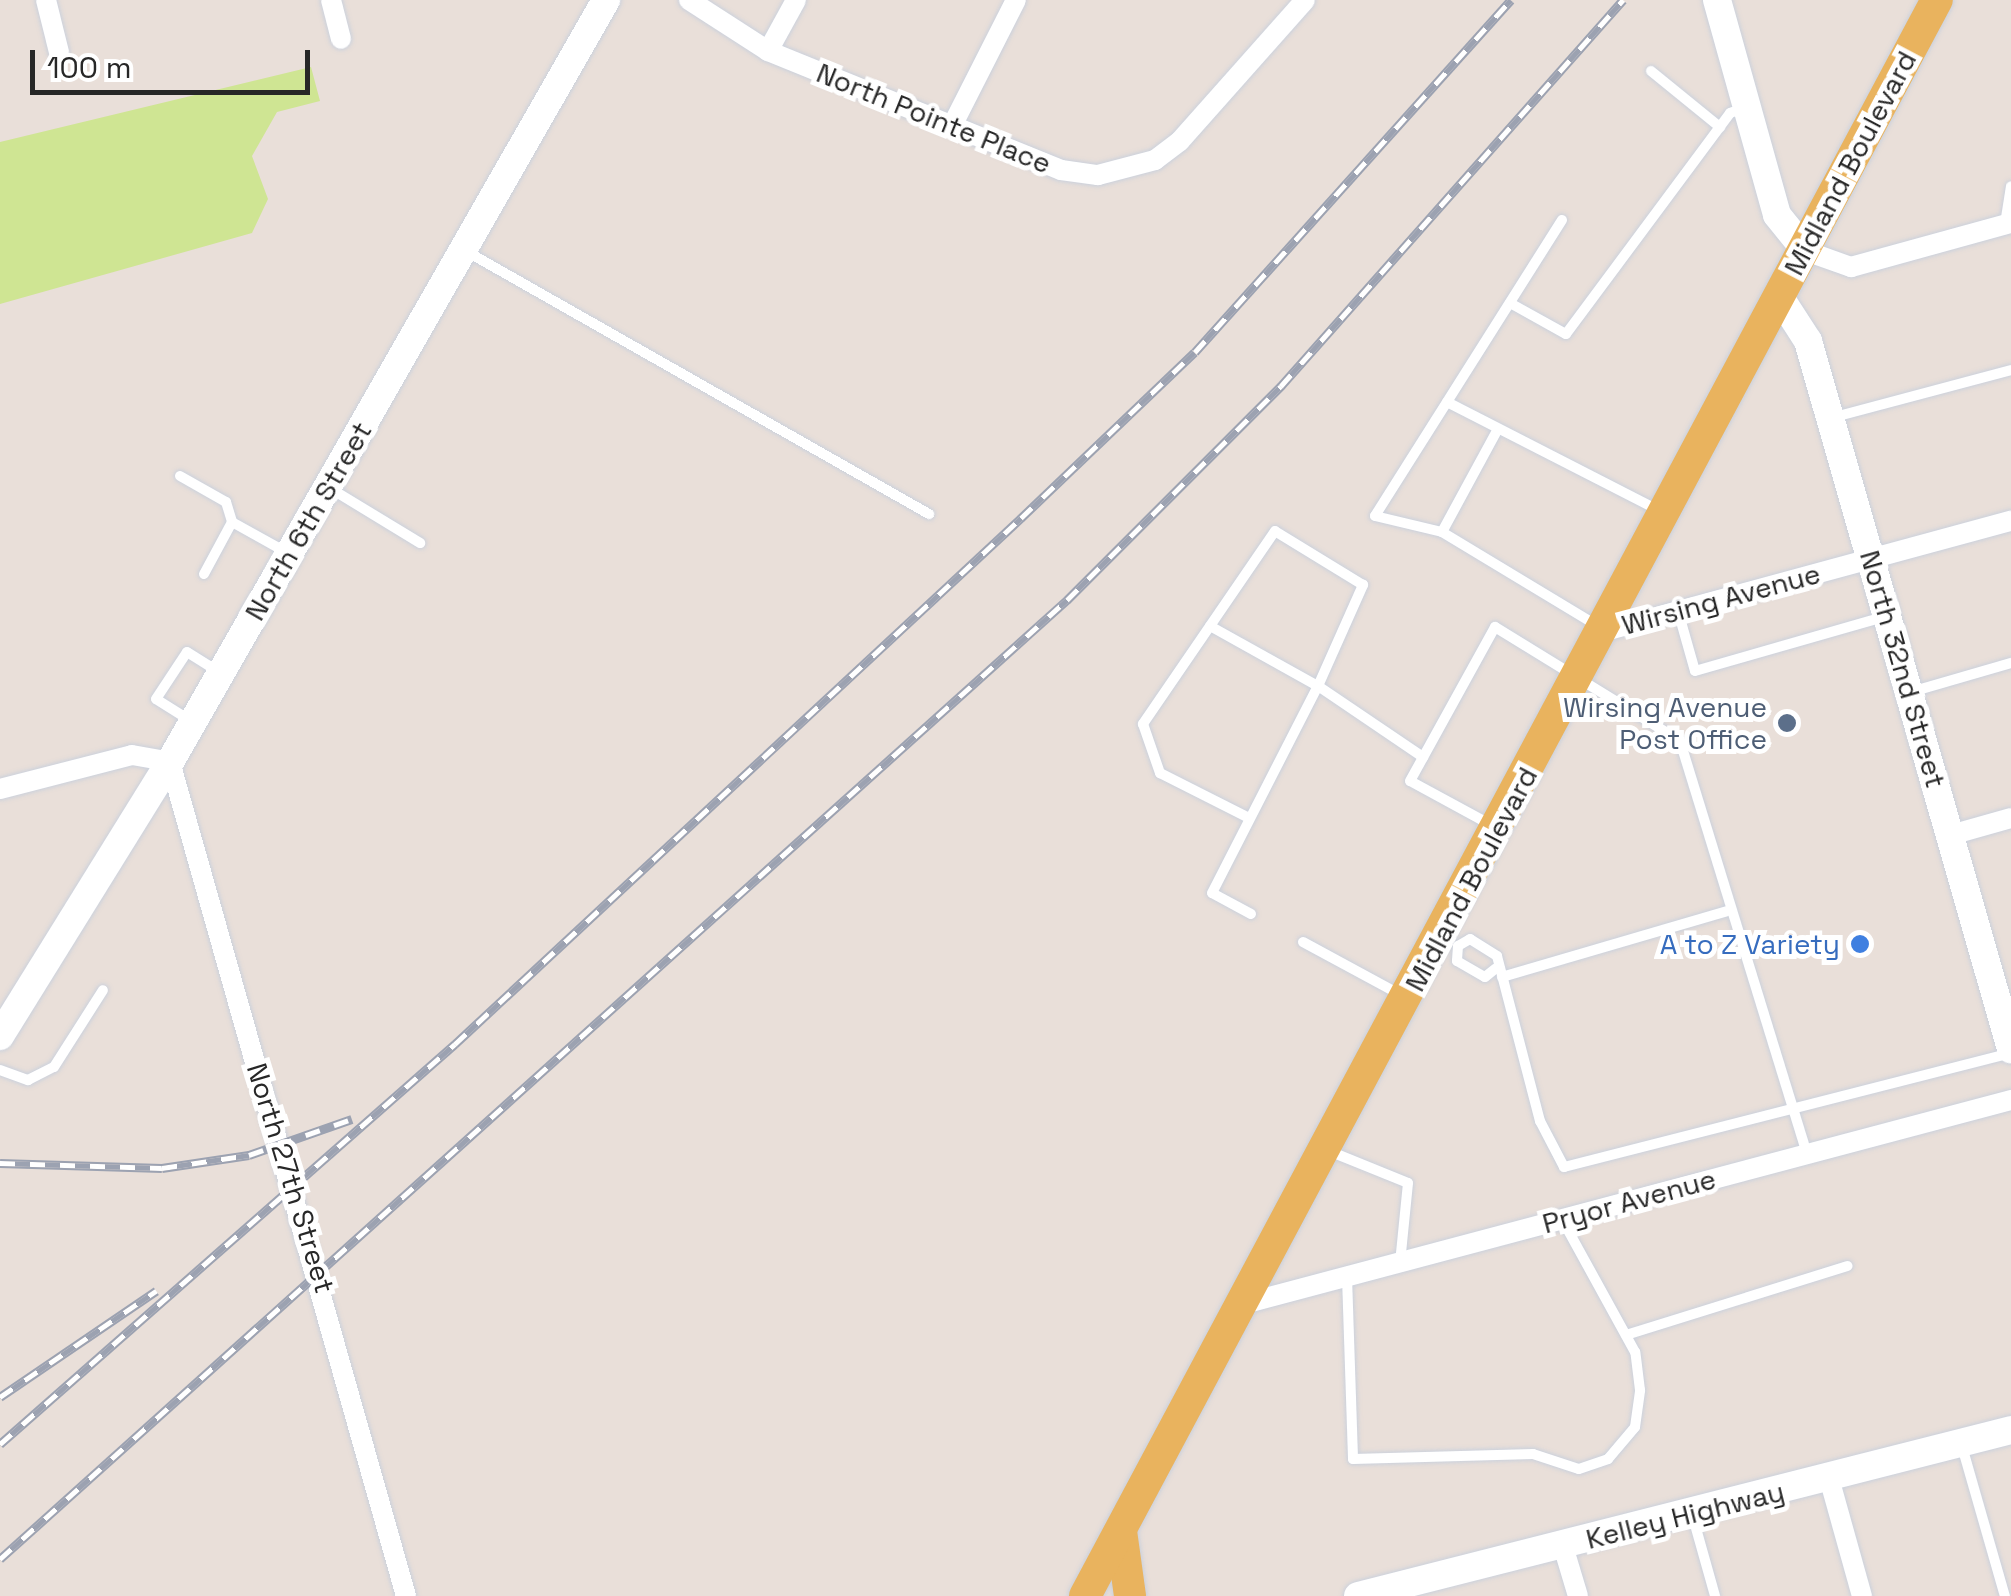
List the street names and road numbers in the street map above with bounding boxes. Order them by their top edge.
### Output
street label: Midland Boulevard [1777,45,1923,281]
street label: North Pointe Place [812,56,1056,180]
street label: North 6th Street [238,416,378,626]
street label: North 32nd Street [1853,546,1953,792]
street label: Wirsing Avenue [1618,556,1824,642]
street label: Midland Boulevard [1398,761,1544,997]
street label: North 27th Street [240,1059,342,1297]
street label: Pryor Avenue [1538,1162,1720,1240]
street label: Kelley Highway [1582,1474,1788,1556]

